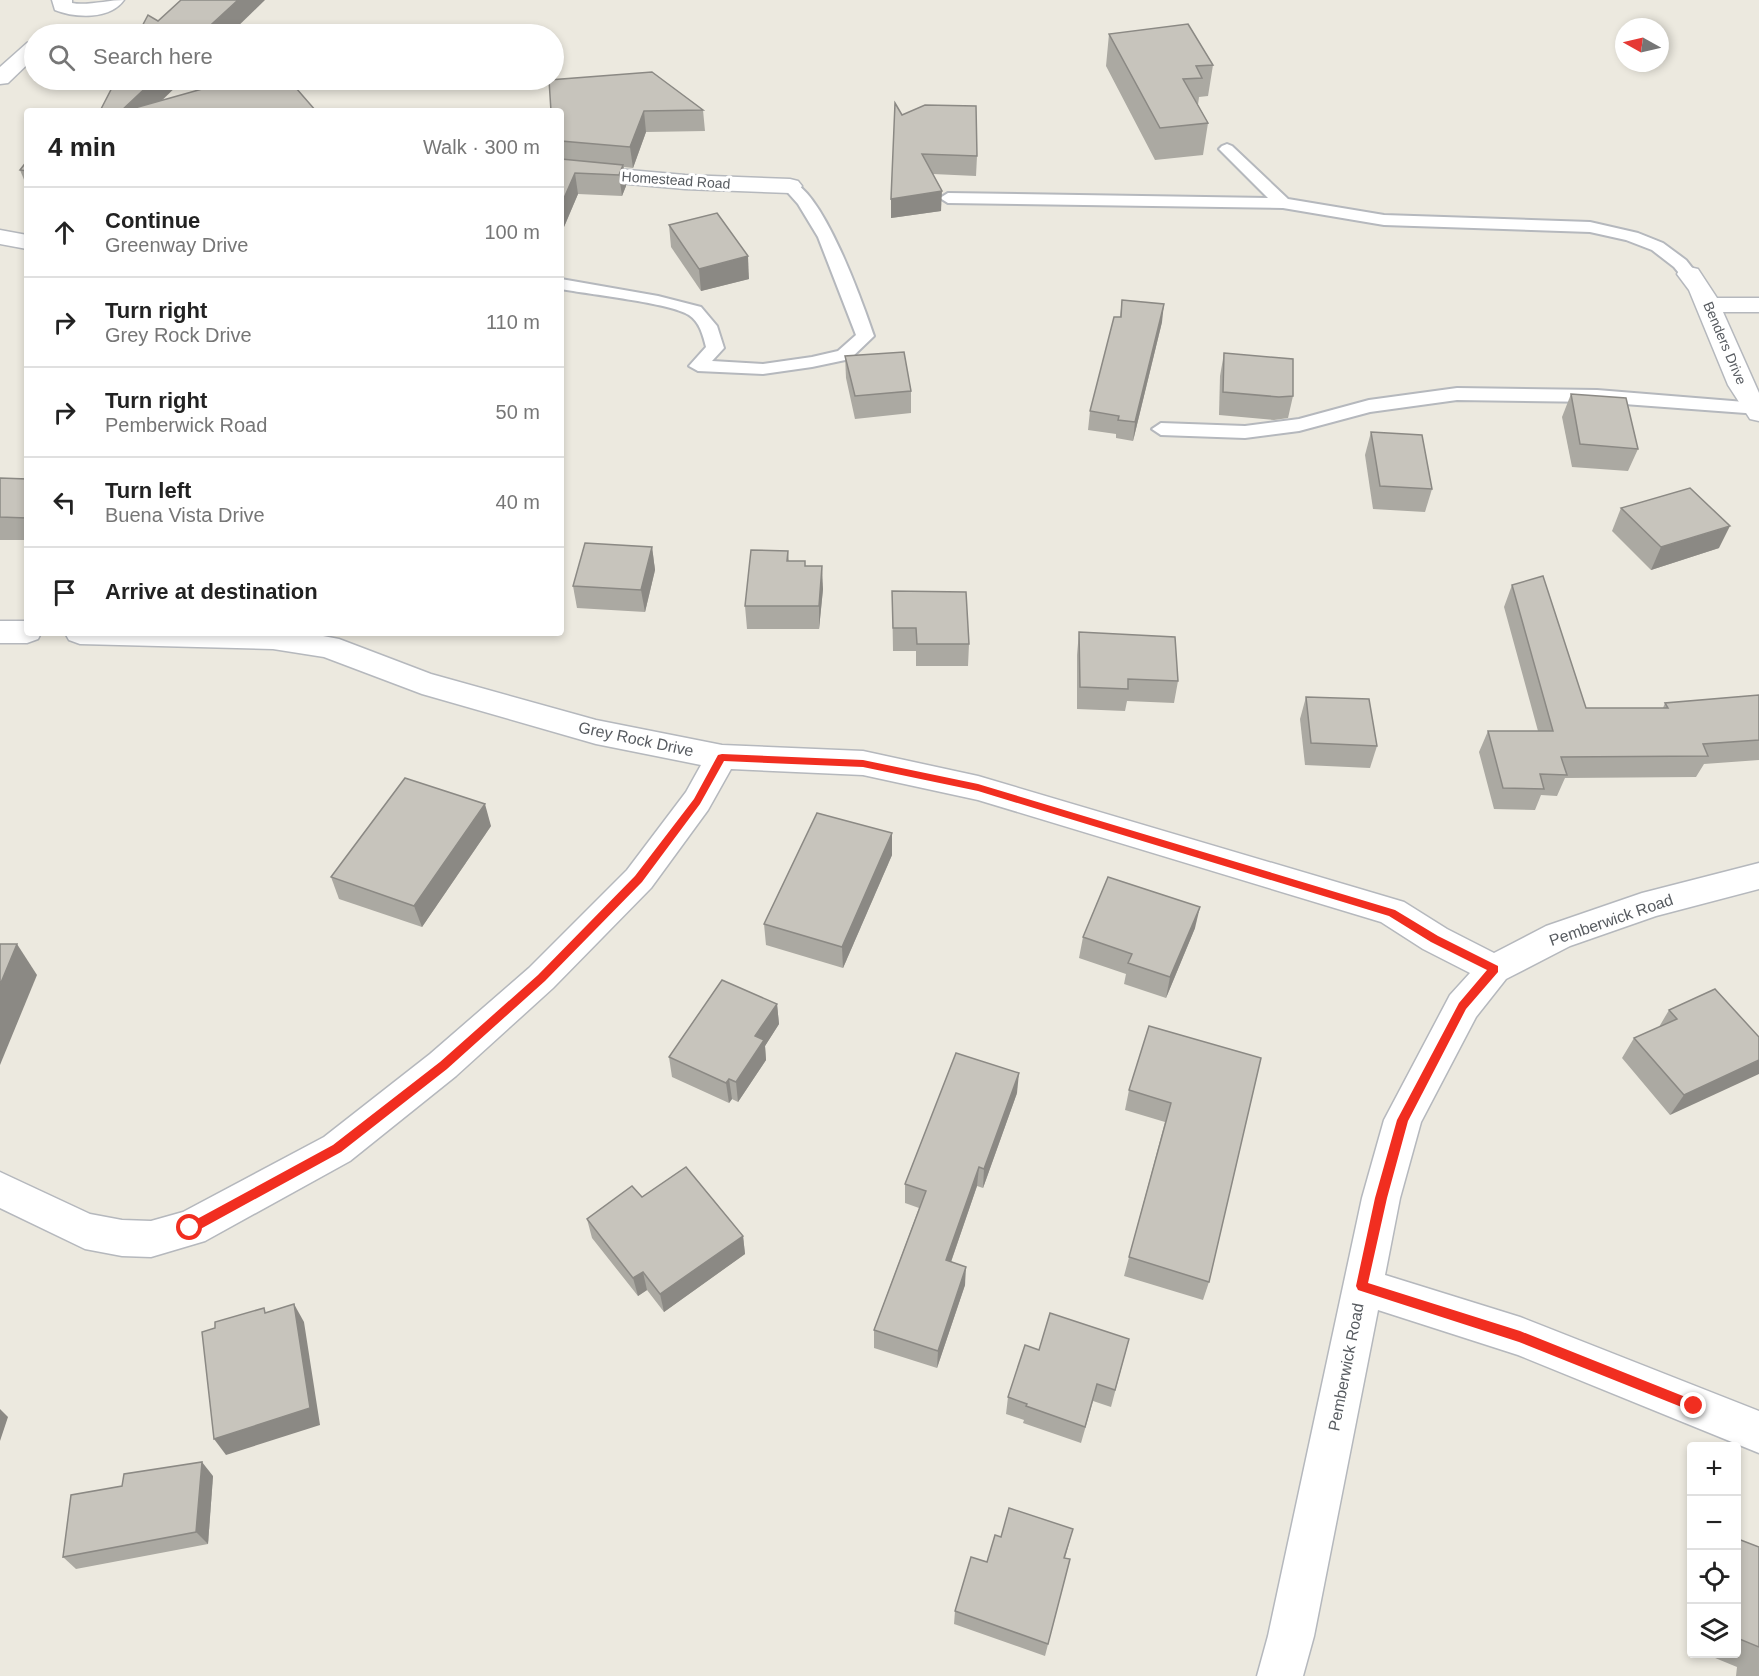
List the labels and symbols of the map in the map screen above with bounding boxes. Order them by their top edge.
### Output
north arrow [1615,18,1669,72]
street label: Homestead Road [621,168,731,192]
street label: Benders Drive [1700,299,1750,387]
street label: Grey Rock Drive [577,718,695,760]
street label: Pemberwick Road [1547,891,1675,949]
route start [176,1214,202,1240]
street label: Pemberwick Road [1325,1302,1367,1432]
route end [1680,1392,1706,1418]

